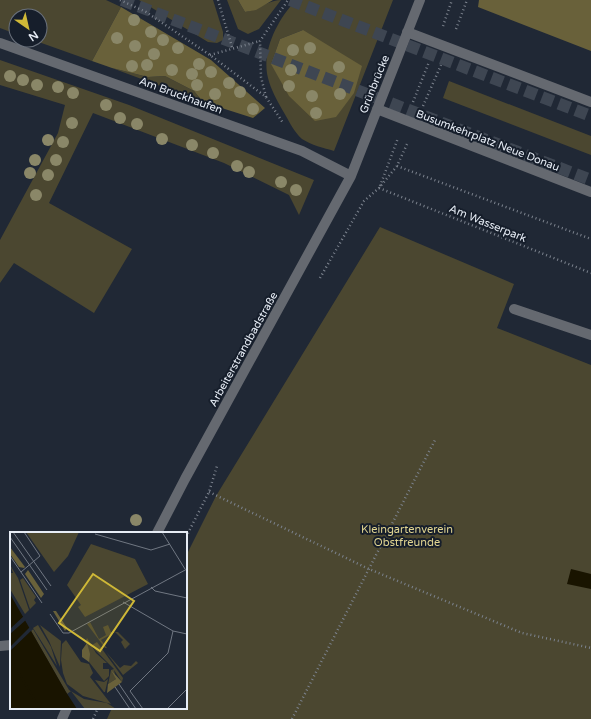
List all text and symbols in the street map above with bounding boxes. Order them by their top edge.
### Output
north arrow [8,8,48,48]
text: N [26,28,41,44]
street label: Grünbrücke [357,53,392,115]
street label: Am Bruckhaufen [137,74,224,117]
street label: Busumkehrplatz Neue Donau [414,107,561,174]
street label: Am Wasserpark [447,202,528,245]
street label: Arbeiterstrandbadstraße [206,290,280,409]
park label: Kleingartenverein Obstfreunde [361,523,453,549]
inset map [10,532,187,709]

